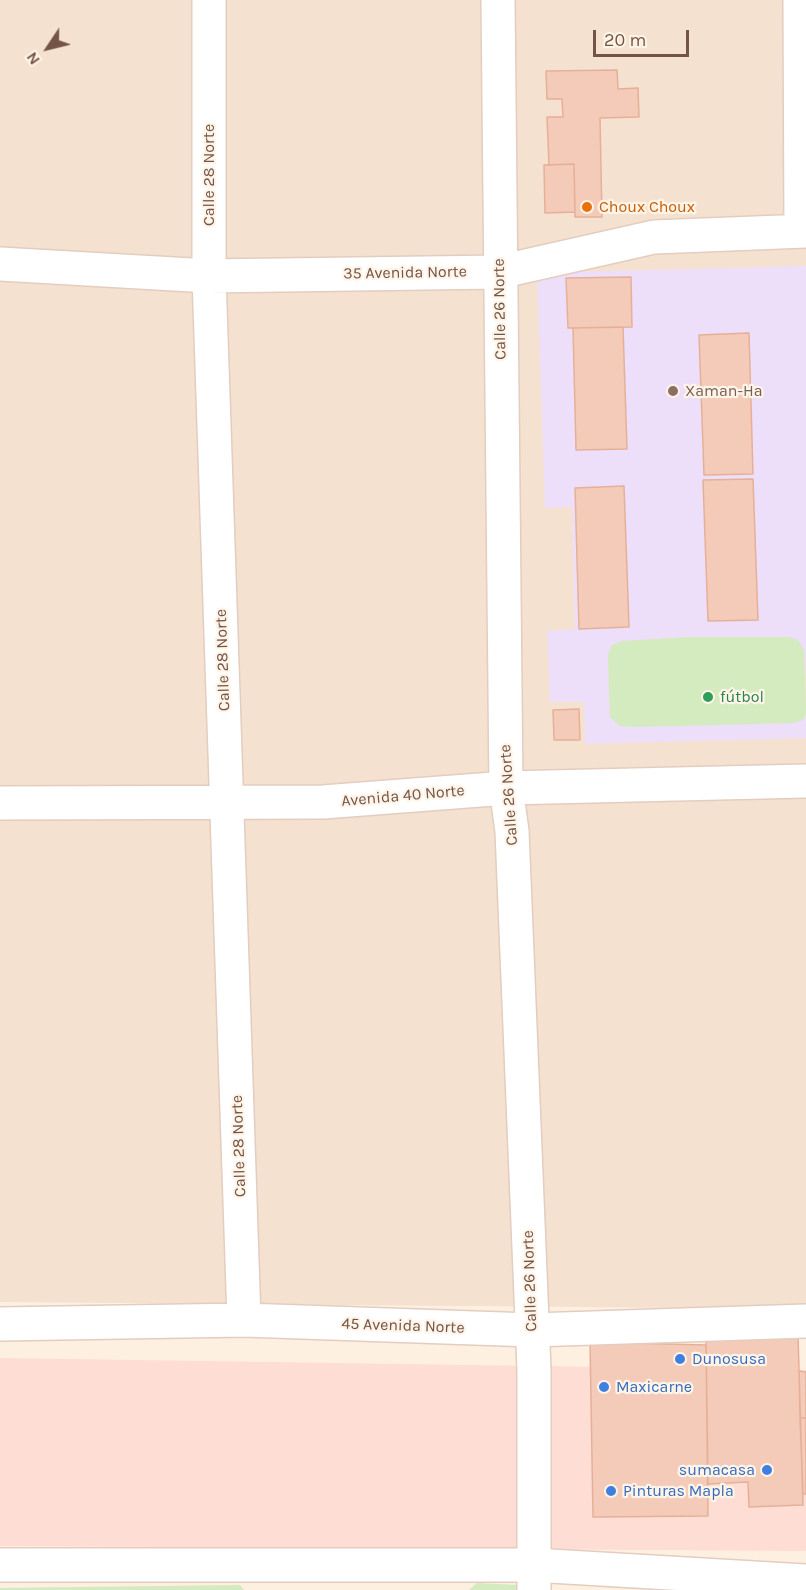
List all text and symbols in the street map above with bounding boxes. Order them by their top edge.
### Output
north arrow [18,18,78,78]
scale bar [596,18,692,56]
text: 20 m [604,29,646,51]
text: N [22,48,44,69]
street label: Calle 28 Norte [199,124,219,226]
place label: Choux Choux [599,197,695,217]
marker: Choux Choux [580,200,594,214]
street label: Calle 26 Norte [490,258,510,360]
street label: 35 Avenida Norte [343,262,467,284]
place label: Xaman-Ha [685,381,763,401]
marker: Xaman-Ha [666,384,680,398]
street label: Calle 28 Norte [212,609,234,711]
place label: fútbol [720,687,764,707]
marker: fútbol [701,690,715,704]
street label: Calle 26 Norte [496,744,522,846]
street label: Avenida 40 Norte [341,781,465,811]
street label: Calle 28 Norte [228,1095,250,1197]
street label: Calle 26 Norte [519,1230,541,1332]
street label: 45 Avenida Norte [341,1314,465,1338]
place label: Dunosusa [692,1349,766,1369]
marker: Dunosusa [673,1352,687,1366]
place label: Maxicarne [616,1377,692,1397]
marker: Maxicarne [597,1380,611,1394]
place label: sumacasa [679,1460,755,1480]
marker: sumacasa [760,1463,774,1477]
place label: Pinturas Mapla [623,1481,734,1501]
marker: Pinturas Mapla [604,1484,618,1498]

